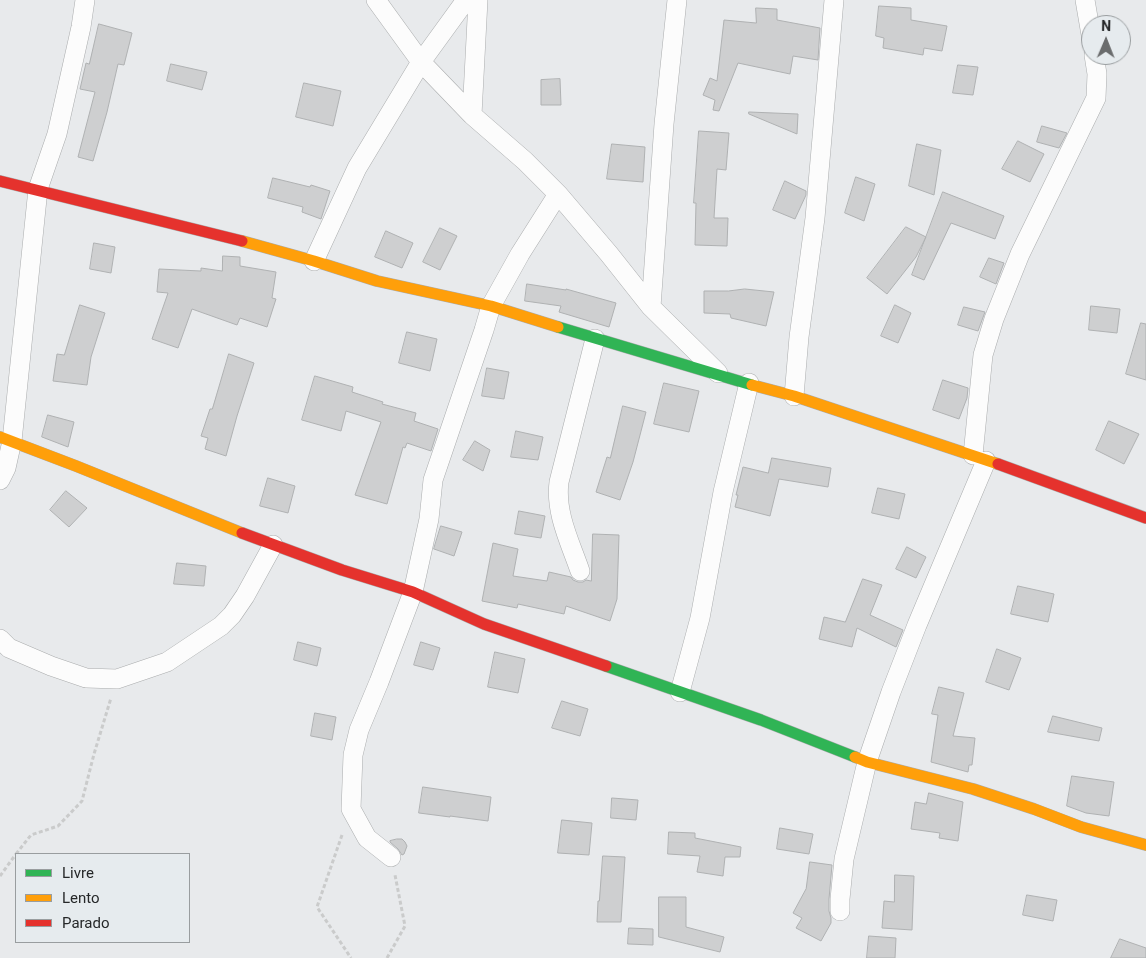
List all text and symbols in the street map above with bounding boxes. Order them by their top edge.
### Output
north arrow [1081,15,1131,65]
text: N [1101,18,1111,34]
legend [15,853,190,943]
text: Livre [62,864,94,882]
text: Lento [62,889,100,907]
text: Parado [62,914,110,932]

